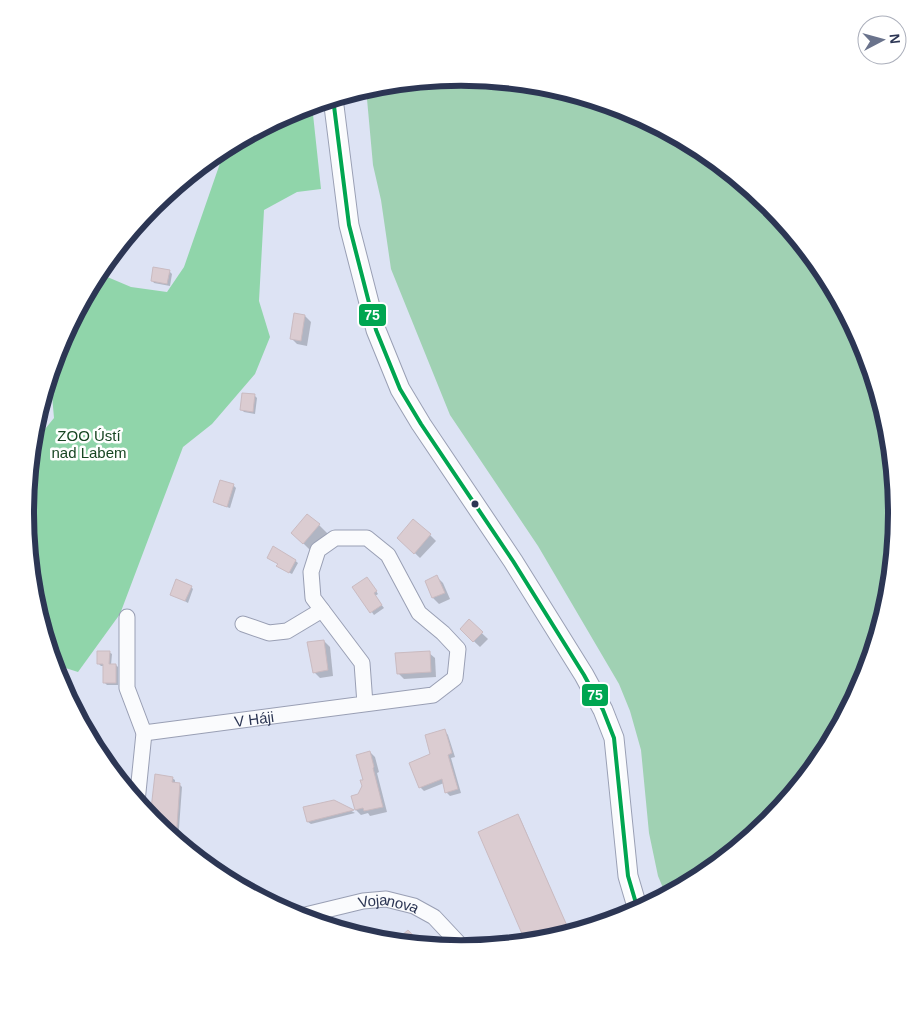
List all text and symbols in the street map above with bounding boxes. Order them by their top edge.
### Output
north arrow [857,15,907,65]
text: N [886,33,903,45]
line badge: 75 [358,303,387,327]
text: 75 [364,307,380,323]
park label: ZOO Ústí nad Labem [51,427,127,461]
unlabelled marker [470,499,480,509]
line badge: 75 [581,683,609,707]
text: 75 [587,687,603,703]
street label: V Háji [233,707,275,730]
street label: Vojanova [356,890,423,916]

